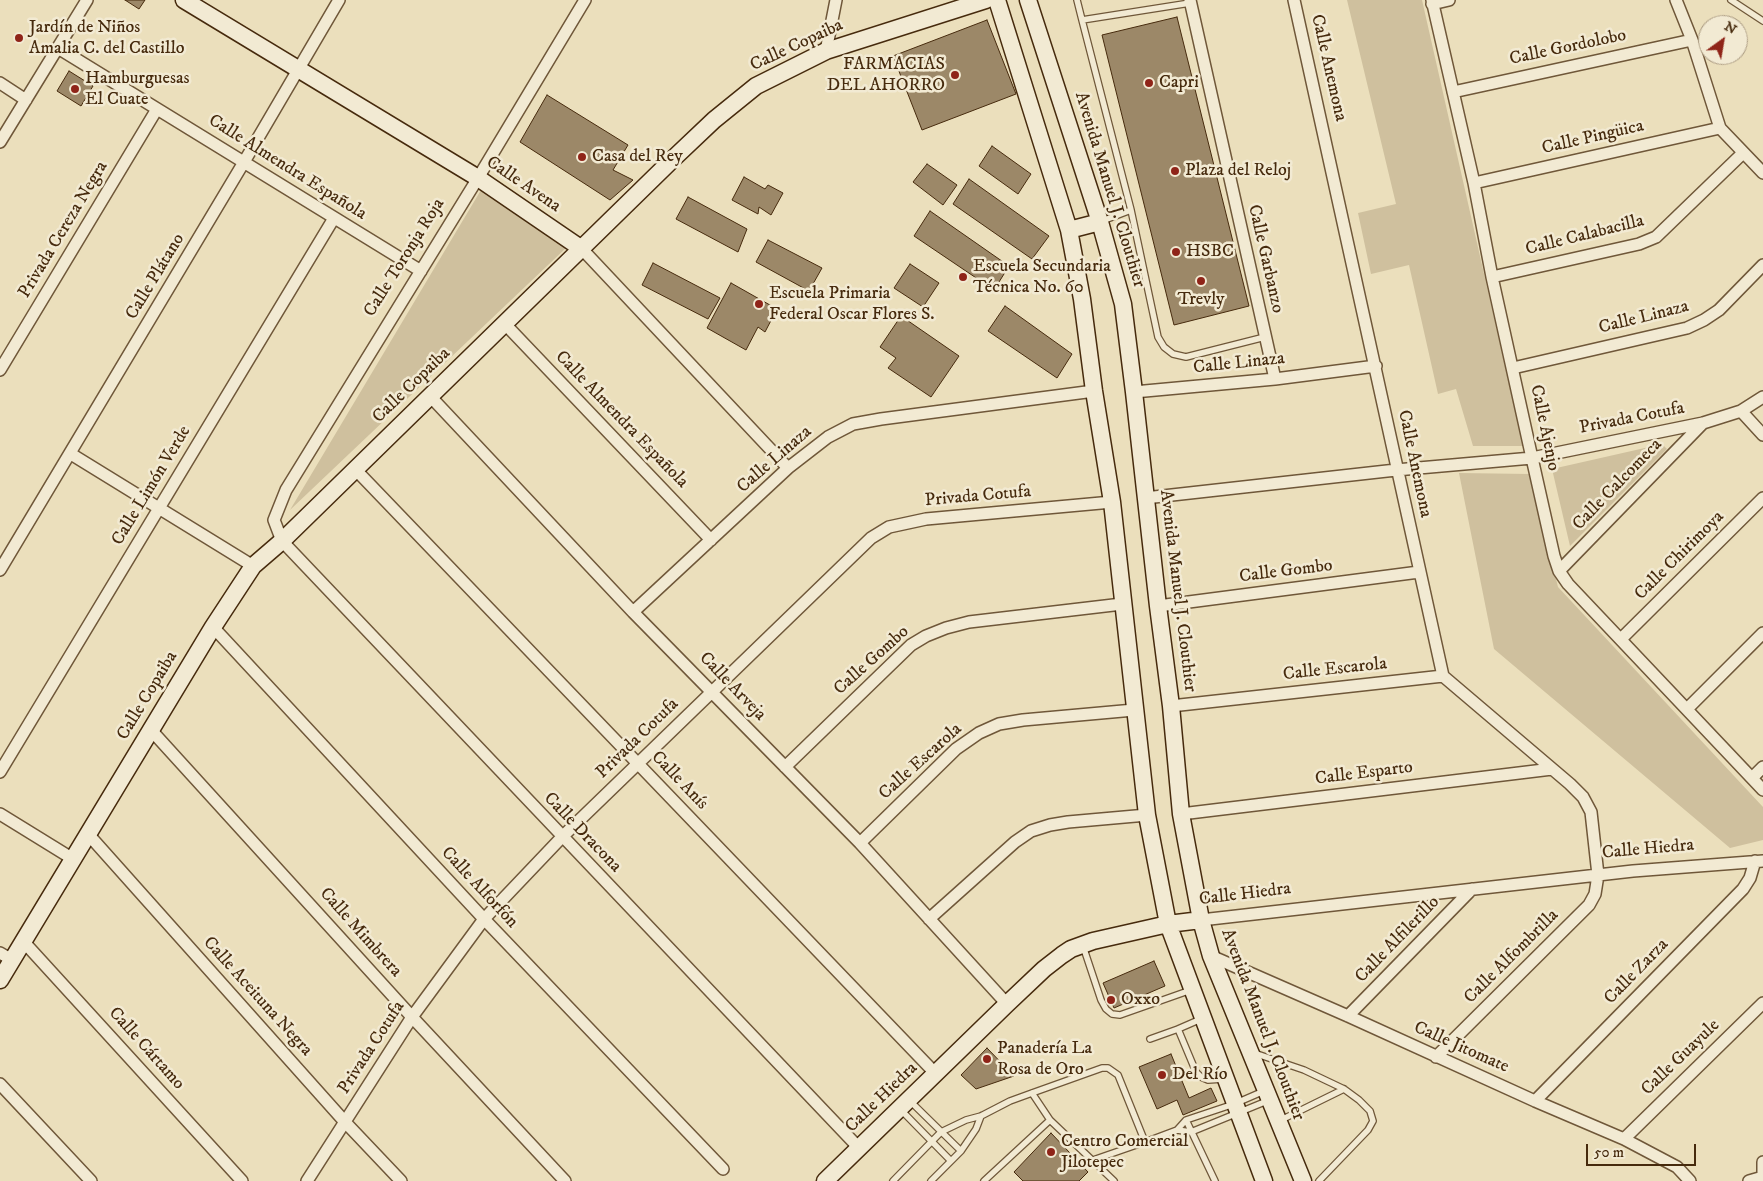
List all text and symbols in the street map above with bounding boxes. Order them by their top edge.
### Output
street label: Calle Anemona [1305,12,1351,124]
street label: Calle Copaiba [747,15,847,77]
north arrow [1698,15,1748,65]
place label: Jardín de Niños Amalia C. del Castillo [29,17,185,59]
text: N [1721,17,1740,39]
street label: Calle Gordolobo [1508,25,1628,71]
marker: Jardín de Niños Amalia C. del Castillo [13,32,25,44]
place label: FARMACIAS DEL AHORRO [827,54,945,96]
place label: Hamburguesas El Cuate [85,68,190,110]
marker: FARMACIAS DEL AHORRO [949,69,961,81]
place label: Capri [1159,72,1199,94]
marker: Capri [1143,77,1155,89]
marker: Hamburguesas El Cuate [69,83,81,95]
street label: Avenida Manuel J. Clouthier [1069,90,1149,290]
street label: Calle Almendra Española [204,110,370,226]
street label: Calle Pingüica [1540,116,1646,160]
place label: Casa del Rey [592,146,683,168]
marker: Casa del Rey [576,151,588,163]
street label: Calle Avena [482,152,564,218]
street label: Privada Cereza Negra [15,158,113,302]
place label: Plaza del Reloj [1185,160,1291,182]
marker: Plaza del Reloj [1169,165,1181,177]
street label: Calle Toronja Roja [360,195,450,321]
street label: Calle Garbanzo [1242,203,1288,315]
street label: Calle Calabacilla [1524,211,1646,261]
street label: Calle Plátano [122,230,190,324]
place label: HSBC [1186,241,1234,263]
marker: HSBC [1170,246,1182,258]
place label: Escuela Secundaria Técnica No. 60 [973,256,1111,298]
marker: Escuela Secundaria Técnica No. 60 [957,271,969,283]
marker: Trevly [1195,275,1207,287]
place label: Escuela Primaria Federal Oscar Flores S. [769,283,935,326]
place label: Trevly [1177,289,1225,311]
street label: Calle Linaza [1597,296,1691,340]
marker: Escuela Primaria Federal Oscar Flores S. [753,298,765,310]
street label: Calle Copaiba [369,344,455,428]
street label: Calle Almendra Española [550,347,692,493]
street label: Calle Linaza [1192,348,1286,380]
street label: Calle Ajenjo [1524,383,1564,473]
street label: Privada Cotufa [1578,398,1686,440]
street label: Calle Anemona [1392,408,1436,520]
street label: Calle Limón Verde [108,422,196,550]
street label: Calle Linaza [733,422,817,498]
street label: Calle Calcomeca [1569,435,1667,535]
street label: Privada Cotufa [924,482,1032,512]
street label: Avenida Manuel J. Clouthier [1154,489,1200,693]
street label: Calle Chirimoya [1631,507,1729,605]
street label: Calle Gombo [1238,556,1334,588]
street label: Calle Gombo [830,622,914,700]
street label: Calle Copaiba [113,648,183,744]
street label: Calle Arveja [694,648,770,726]
street label: Calle Escarola [1282,654,1388,686]
street label: Privada Cotufa [592,694,684,784]
street label: Calle Escarola [875,719,967,805]
street label: Calle Anís [646,747,712,815]
street label: Calle Esparto [1314,757,1414,791]
street label: Calle Dracona [538,788,626,878]
street label: Calle Hiedra [1601,835,1695,865]
street label: Calle Alforfón [436,843,522,933]
street label: Calle Hiedra [1198,879,1292,911]
street label: Calle Mimbrera [314,884,406,982]
street label: Calle Alfilerillo [1351,892,1445,988]
street label: Calle Alfombrilla [1460,905,1564,1009]
street label: Avenida Manuel J. Clouthier [1215,926,1309,1124]
street label: Calle Aceituna Negra [198,933,316,1061]
street label: Calle Zarza [1600,935,1674,1009]
place label: Oxxo [1121,989,1160,1011]
marker: Oxxo [1105,994,1117,1006]
street label: Privada Cotufa [334,997,410,1099]
street label: Calle Cártamo [103,1003,189,1095]
street label: Calle Guayule [1637,1015,1725,1101]
street label: Calle Jitomate [1410,1017,1512,1079]
place label: Panadería La Rosa de Oro [997,1038,1092,1080]
marker: Panadería La Rosa de Oro [981,1053,993,1065]
street label: Calle Hiedra [841,1058,923,1138]
place label: Del Río [1172,1064,1227,1086]
marker: Del Río [1156,1069,1168,1081]
place label: Centro Comercial Jilotepec [1061,1131,1189,1174]
scale bar [1588,1134,1698,1166]
text: 50 m [1594,1143,1624,1162]
marker: Centro Comercial Jilotepec [1045,1146,1057,1158]

